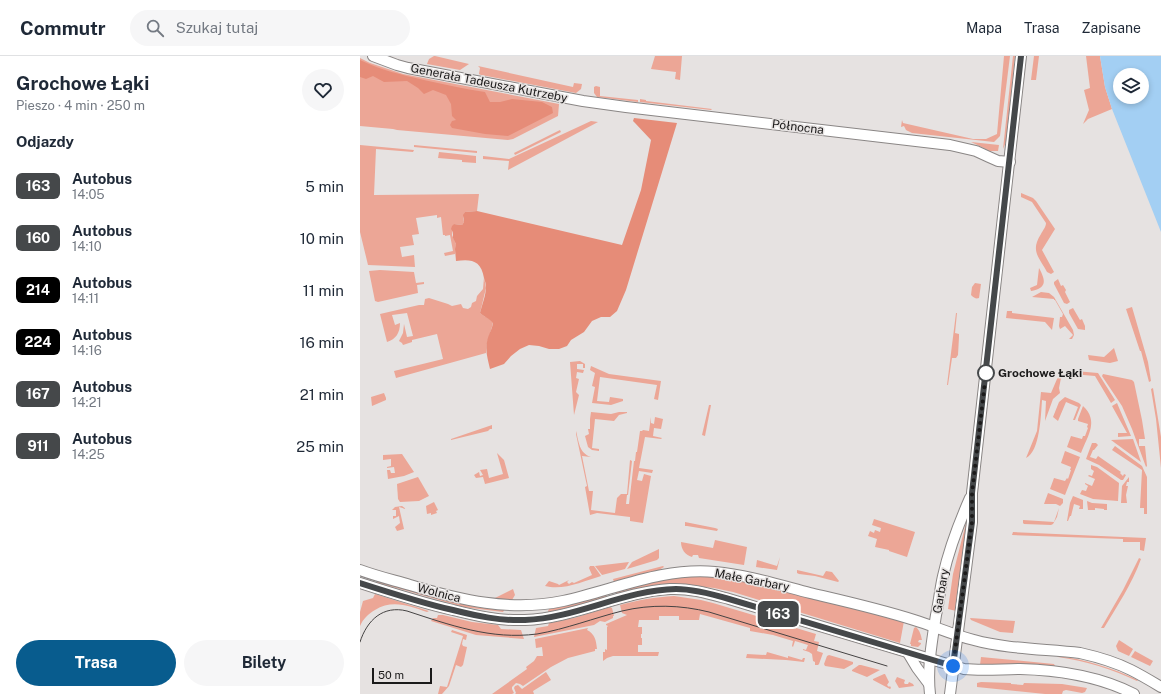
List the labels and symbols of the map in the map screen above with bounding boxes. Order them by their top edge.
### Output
street label: Generała Tadeusza Kutrzeby [409,61,569,105]
street label: Północna [771,117,825,137]
marker: Grochowe Łąki [977,364,995,382]
place label: Grochowe Łąki [998,366,1082,380]
street label: Małe Garbary [713,566,791,594]
street label: Garbary [930,567,952,614]
street label: Wolnica [416,581,462,605]
line badge: 163 [755,601,801,627]
your location [943,656,963,676]
scale bar [372,666,432,685]

